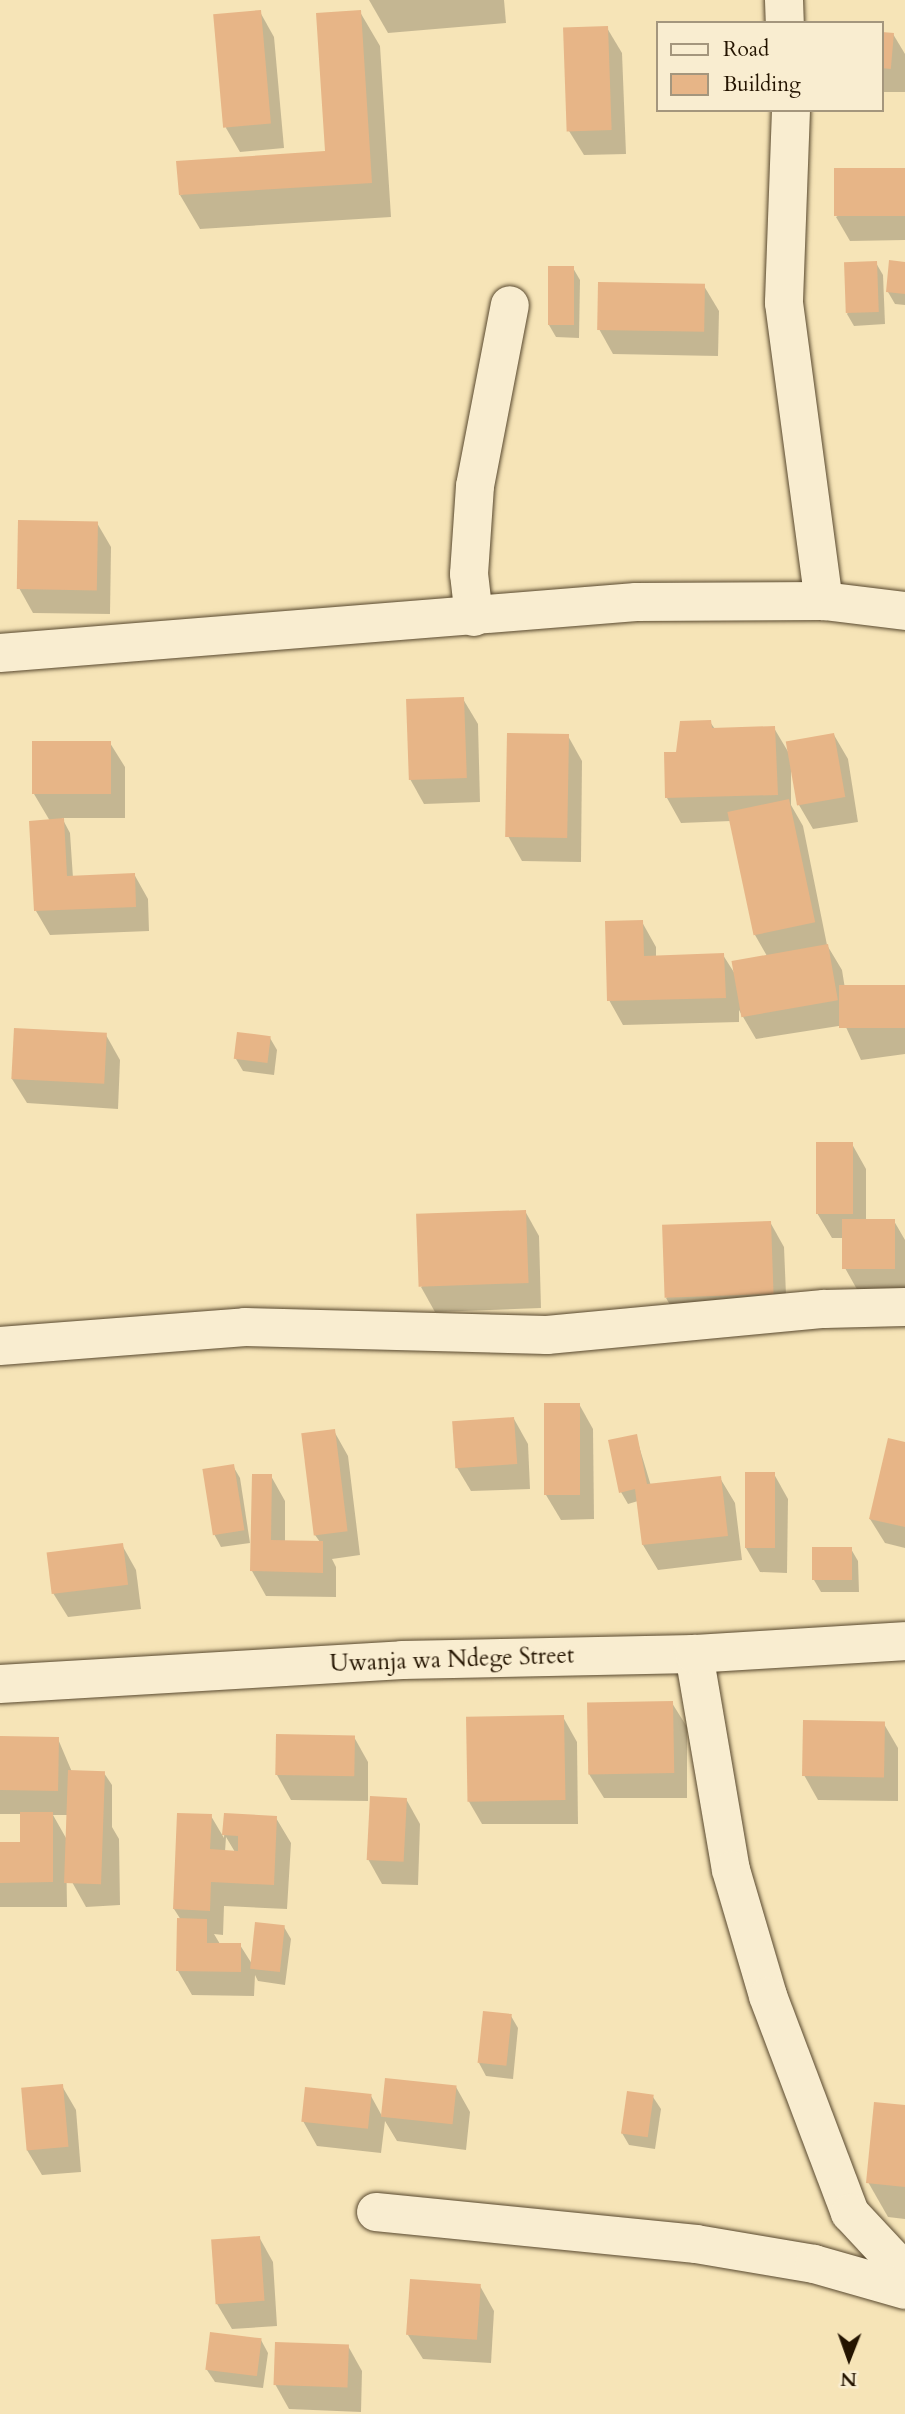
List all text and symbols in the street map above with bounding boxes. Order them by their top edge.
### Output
legend [656,21,884,112]
text: Road [723,35,769,64]
text: Building [723,70,801,99]
street label: Uwanja wa Ndege Street [329,1642,575,1678]
north arrow [814,2323,884,2393]
text: N [840,2366,857,2392]

